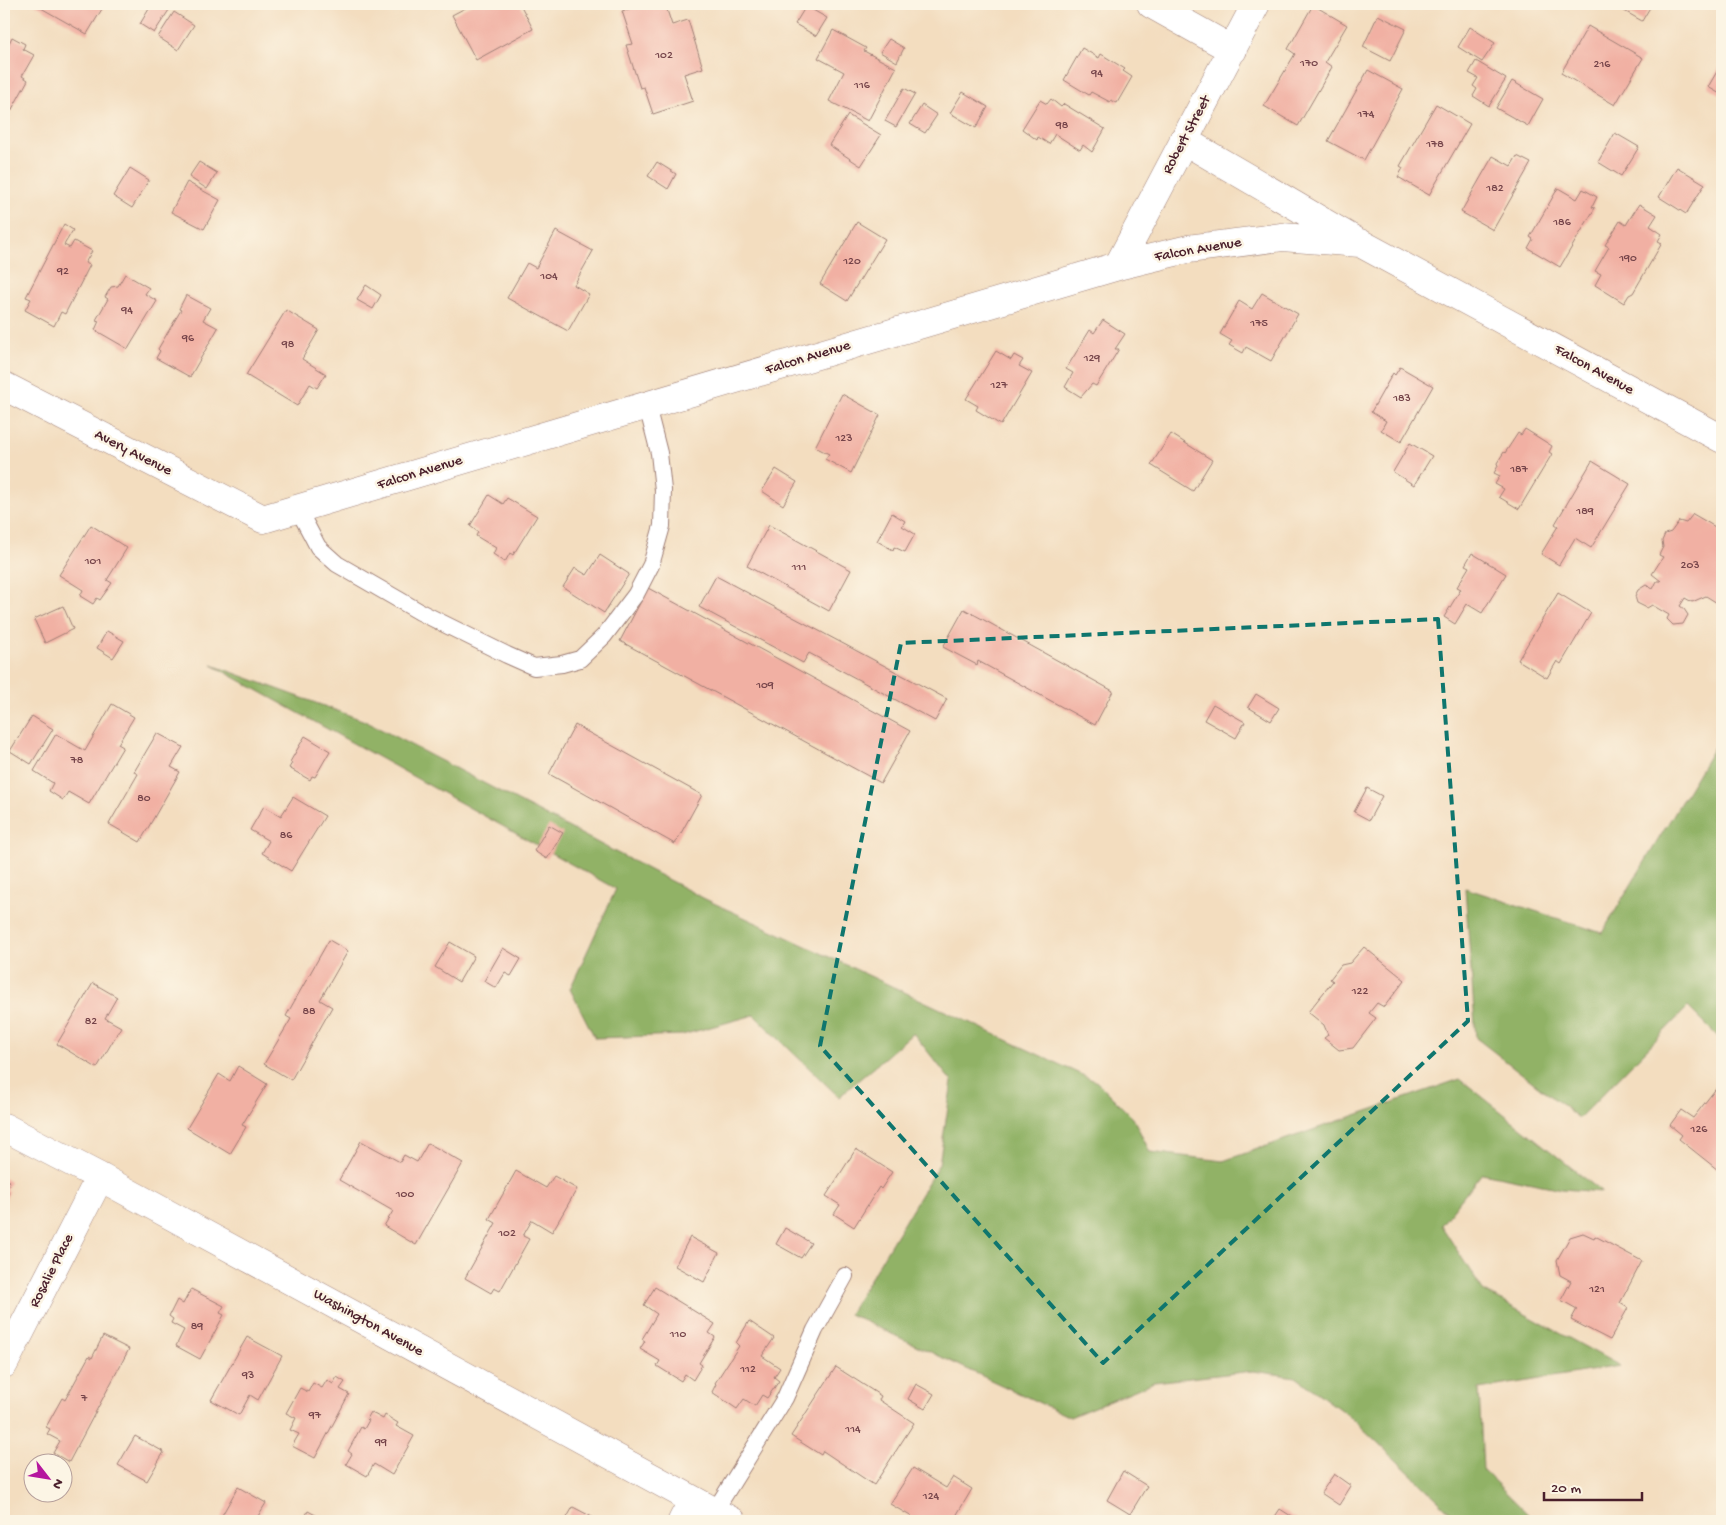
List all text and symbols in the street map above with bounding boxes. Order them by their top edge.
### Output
house number: 102 [654,49,673,63]
house number: 170 [1299,57,1318,71]
house number: 216 [1594,58,1611,72]
house number: 94 [1090,67,1103,81]
house number: 116 [853,79,871,93]
street label: Robert Street [1159,91,1216,177]
house number: 174 [1357,108,1375,122]
house number: 98 [1055,119,1069,133]
house number: 178 [1425,138,1444,152]
house number: 182 [1485,182,1504,196]
house number: 186 [1552,216,1572,230]
street label: Falcon Avenue [1152,233,1243,267]
house number: 190 [1618,252,1637,266]
house number: 120 [842,255,861,269]
house number: 92 [56,265,69,279]
house number: 104 [539,270,558,284]
house number: 94 [120,304,133,318]
house number: 175 [1249,317,1268,331]
house number: 96 [181,332,195,346]
street label: Falcon Avenue [762,336,853,380]
house number: 98 [281,338,295,352]
street label: Falcon Avenue [1550,340,1637,399]
house number: 129 [1083,352,1100,366]
house number: 127 [990,379,1008,393]
house number: 183 [1392,392,1411,406]
street label: Avery Avenue [91,426,175,480]
house number: 123 [835,432,852,446]
street label: Falcon Avenue [374,451,465,495]
house number: 187 [1509,463,1529,477]
house number: 189 [1575,505,1594,519]
house number: 101 [84,555,101,569]
house number: 203 [1681,559,1699,573]
house number: 111 [791,561,806,575]
house number: 109 [755,679,774,693]
house number: 78 [70,754,84,768]
house number: 80 [137,792,151,806]
house number: 86 [280,829,293,843]
house number: 122 [1351,985,1368,999]
house number: 88 [302,1005,316,1019]
house number: 82 [85,1015,97,1029]
house number: 126 [1690,1123,1708,1137]
house number: 100 [395,1188,414,1202]
house number: 102 [497,1227,516,1241]
street label: Rosalie Place [26,1231,78,1311]
house number: 121 [1588,1283,1605,1297]
street label: Washington Avenue [310,1285,426,1361]
house number: 89 [191,1320,203,1334]
house number: 110 [669,1328,686,1342]
house number: 112 [739,1363,756,1377]
house number: 93 [241,1369,254,1383]
house number: 7 [80,1392,88,1406]
house number: 97 [308,1409,322,1423]
house number: 114 [844,1423,861,1437]
house number: 99 [374,1436,387,1450]
north arrow [22,1452,72,1502]
scale bar [1544,1470,1641,1502]
text: N [47,1475,67,1492]
text: 20 m [1551,1480,1581,1498]
house number: 124 [922,1490,940,1504]

